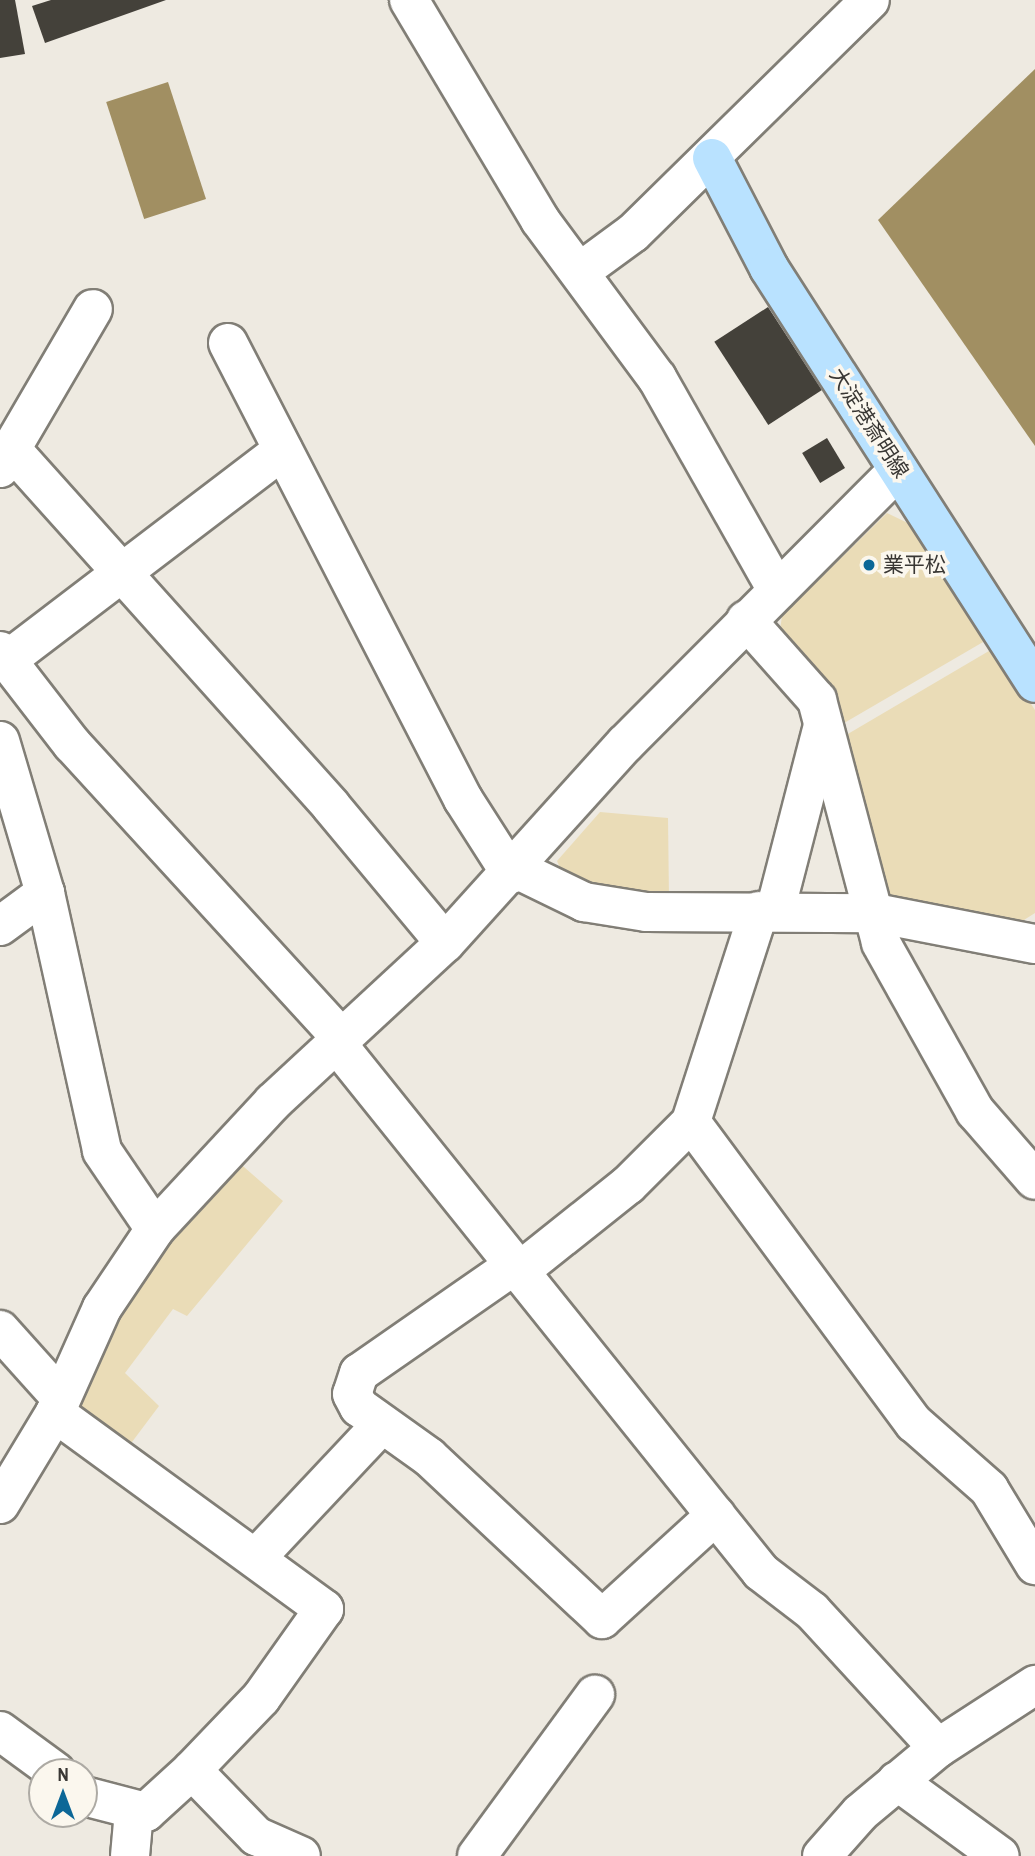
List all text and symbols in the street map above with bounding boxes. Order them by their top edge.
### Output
street label: 大淀港斎明線 [824,363,914,483]
place label: 業平松 [883,552,946,578]
marker: 業平松 [861,557,877,573]
north arrow [28,1758,98,1828]
text: N [57,1761,69,1787]

